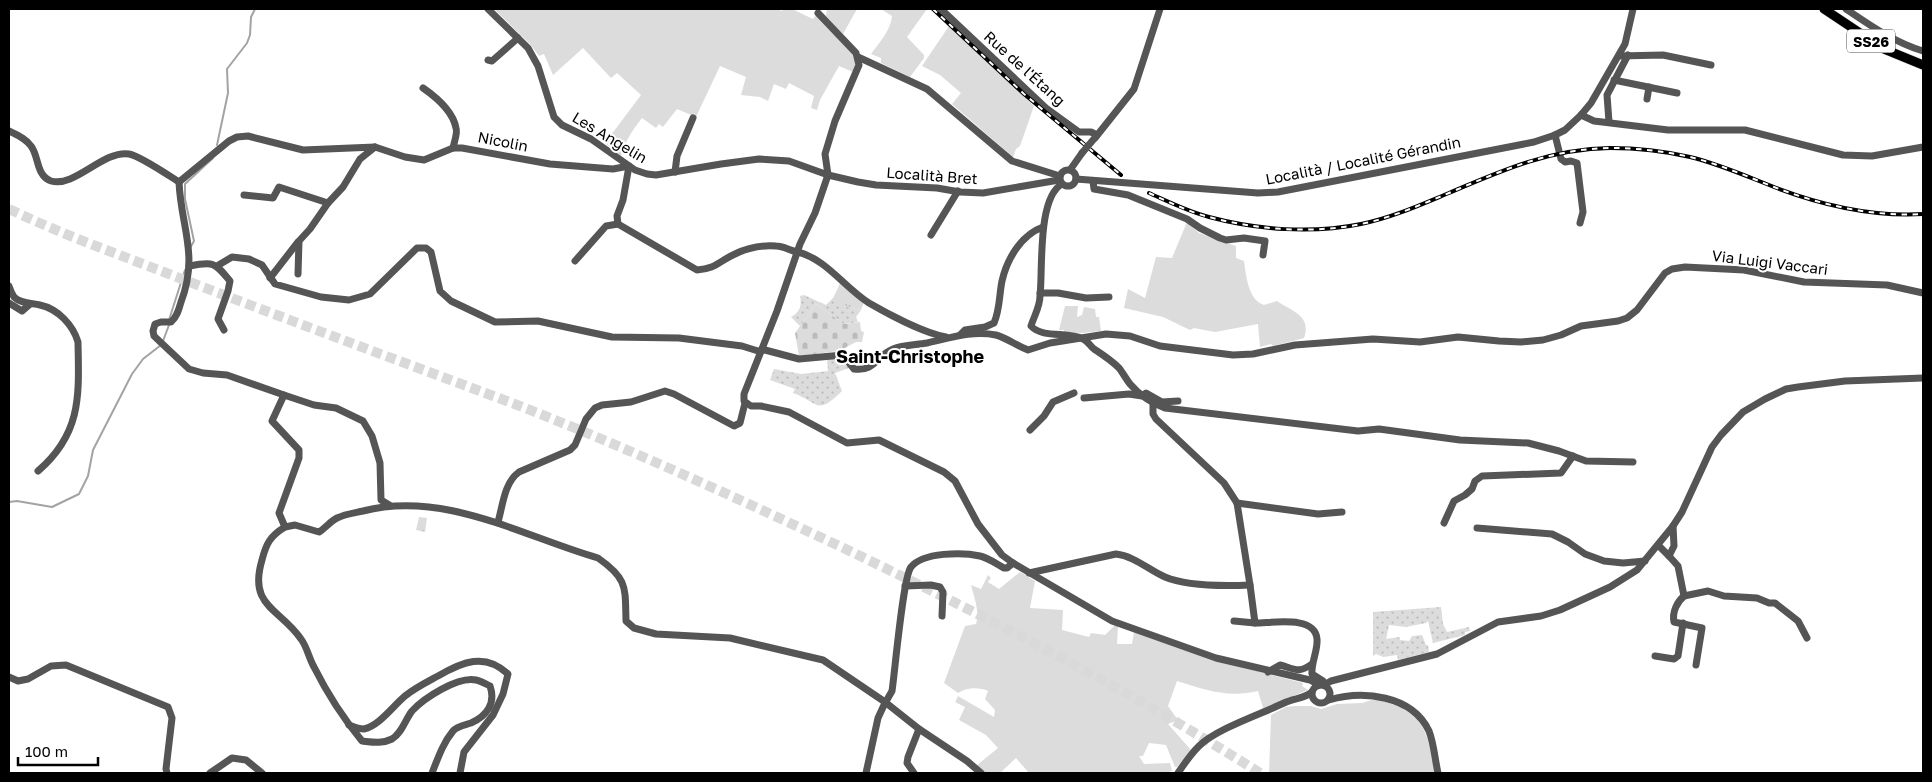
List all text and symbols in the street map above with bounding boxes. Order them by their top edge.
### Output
street label: Rue de l'Étang [981,27,1069,109]
road number: SS26 [1847,29,1895,52]
street label: Les Angelin [569,108,651,166]
street label: Nicolin [476,127,530,155]
street label: Località / Localité Gérandin [1264,132,1462,188]
street label: Località Bret [886,163,978,187]
street label: Via Luigi Vaccari [1711,246,1829,278]
district label: Saint-Christophe [836,345,985,367]
scale bar [18,734,98,766]
text: 100 m [25,742,68,760]

